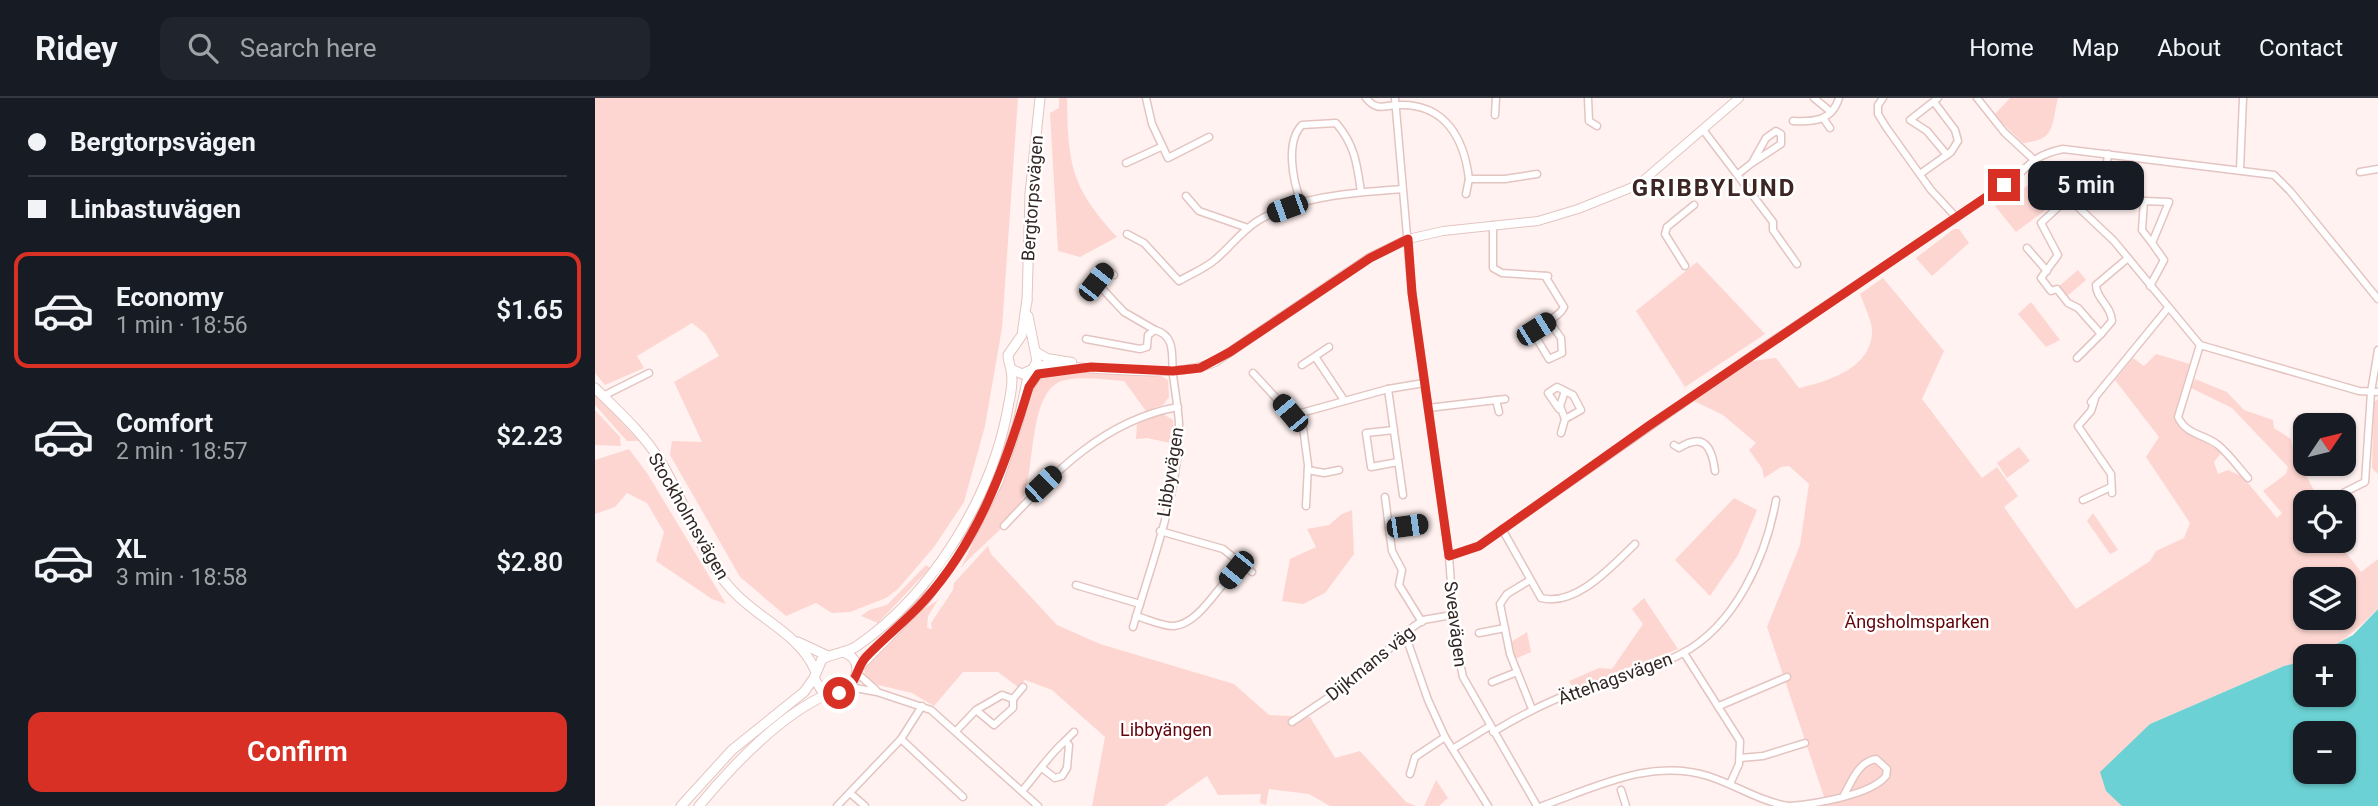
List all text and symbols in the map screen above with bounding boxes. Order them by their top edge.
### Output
search box [160,17,650,80]
text: Ridey [35,29,118,68]
icon: search [184,29,222,67]
text: Search here [240,33,376,63]
text: Home [1969,34,2034,62]
text: Map [2072,34,2119,62]
text: About [2157,34,2221,62]
text: Contact [2259,34,2343,62]
text: Bergtorpsvägen [70,127,256,157]
street label: Bergtorpsvägen [1017,134,1047,262]
callout: 5 min [2029,160,2144,210]
route end [1988,169,2020,201]
text: 5 min [2057,172,2115,199]
district label: GRIBBYLUND [1632,174,1796,202]
car [1264,191,1311,225]
text: Linbastuvägen [70,194,241,224]
car [1075,259,1118,305]
icon: car [32,279,95,342]
text: Economy [116,282,223,312]
text: $1.65 [496,295,563,325]
car [1513,309,1560,349]
text: 1 min · 18:56 [116,312,248,339]
car [1269,390,1312,436]
icon: car [32,405,95,468]
text: Comfort [116,408,213,438]
north arrow [2293,413,2355,476]
map controls [2293,413,2356,784]
text: $2.23 [496,421,563,451]
street label: Libbyvägen [1153,426,1187,518]
text: 2 min · 18:57 [116,438,248,465]
street label: Stockholmsvägen [644,449,734,583]
car [1021,462,1066,506]
button: locate [2293,490,2356,553]
car [1385,513,1430,539]
icon: car [32,531,95,594]
text: XL [116,534,147,564]
text: $2.80 [496,547,563,577]
car [1215,547,1258,593]
text: 3 min · 18:58 [116,564,248,591]
button: layers [2293,567,2356,630]
street label: Sveavägen [1440,580,1472,668]
park label: Ängsholmsparken [1844,611,1990,632]
street label: Dijkmans väg [1322,621,1418,705]
button: + [2293,644,2356,707]
street label: Ättehagsvägen [1555,648,1675,708]
route start [823,677,855,709]
button: Confirm [28,712,567,792]
park label: Libbyängen [1120,719,1212,740]
button: − [2293,721,2356,784]

